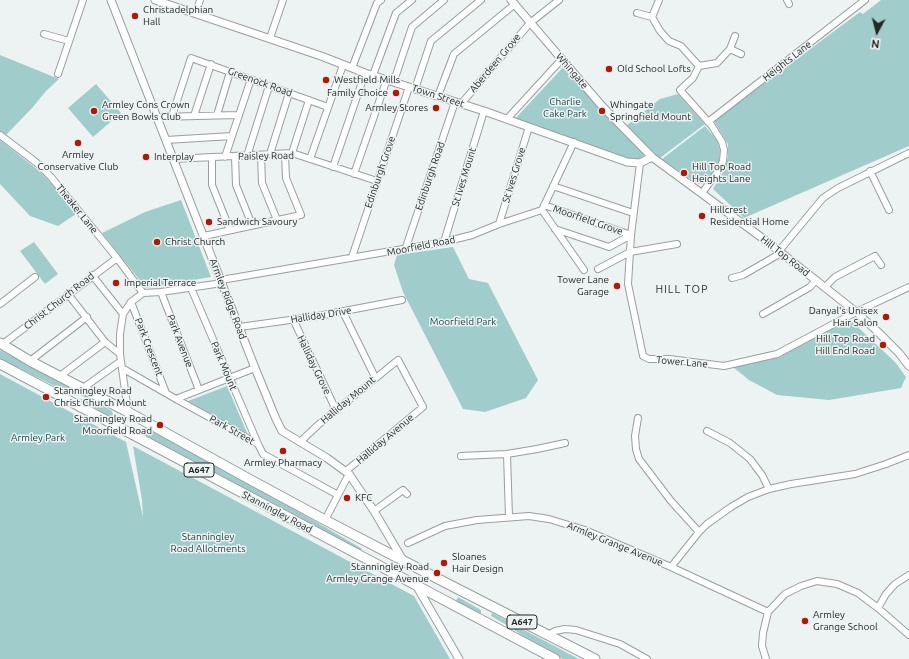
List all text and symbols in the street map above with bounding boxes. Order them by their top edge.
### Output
place label: Christadelphian Hall [143,4,213,28]
marker: Christadelphian Hall [130,11,140,21]
north arrow [857,12,897,52]
street label: Aberdeen Grove [467,31,523,95]
text: N [871,37,880,50]
street label: Heights Lane [760,38,814,84]
street label: Whingate [553,51,591,91]
place label: Old School Lofts [617,63,691,75]
marker: Old School Lofts [604,64,614,74]
street label: Greenock Road [226,65,294,99]
place label: Westfield Mills [334,74,400,86]
marker: Westfield Mills [321,75,331,85]
street label: Town Street [410,82,466,110]
place label: Family Choice [327,87,388,99]
marker: Family Choice [391,88,401,98]
park label: Charlie Cake Park [543,96,587,120]
place label: Armley Cons Crown Green Bowls Club [102,99,190,122]
place label: Whingate Springfield Mount [610,99,691,122]
place label: Armley Stores [365,102,428,114]
marker: Armley Stores [431,103,441,113]
marker: Armley Cons Crown Green Bowls Club [89,106,99,116]
marker: Whingate Springfield Mount [597,106,607,116]
street label: Edinburgh Grove [362,134,398,210]
marker: Armley Conservative Club [73,138,83,148]
street label: Edinburgh Road [413,140,447,212]
street label: St Ives Mount [449,146,479,208]
street label: St Ives Grove [500,146,528,204]
place label: Armley Conservative Club [38,149,118,172]
street label: Paisley Road [238,150,294,162]
place label: Interplay [154,151,194,163]
marker: Interplay [141,152,151,162]
place label: Hill Top Road Heights Lane [692,161,751,184]
marker: Hill Top Road Heights Lane [679,168,689,178]
street label: Theaker Lane [53,182,101,236]
street label: Moorfield Grove [551,202,625,238]
place label: Hillcrest Residential Home [710,204,789,228]
marker: Hillcrest Residential Home [697,211,707,221]
place label: Sandwich Savoury [217,216,297,228]
marker: Sandwich Savoury [204,217,214,227]
street label: Moorfield Road [386,233,456,259]
street label: Hill Top Road [758,233,812,279]
place label: Christ Church [165,236,225,248]
marker: Christ Church [152,237,162,247]
street label: Armley Ridge Road [207,257,249,341]
street label: Christ Church Road [22,270,96,332]
place label: Tower Lane Garage [557,274,609,298]
place label: Imperial Terrace [124,277,196,289]
marker: Imperial Terrace [111,278,121,288]
marker: Tower Lane Garage [612,281,622,291]
district label: HILL TOP [655,282,709,296]
street label: Halliday Drive [290,304,352,326]
place label: Danyal's Unisex Hair Salon [809,305,878,328]
marker: Danyal's Unisex Hair Salon [881,312,891,322]
street label: Park Avenue [164,313,196,369]
street label: Park Crescent [132,316,166,378]
park label: Moorfield Park [430,316,496,328]
street label: Halliday Grove [294,333,334,397]
place label: Hill Top Road Hill End Road [816,333,875,356]
street label: Park Mount [208,340,240,392]
marker: Hill Top Road Hill End Road [878,340,888,350]
street label: Tower Lane [656,354,708,370]
street label: Halliday Mount [318,374,378,426]
place label: Stanningley Road Christ Church Mount [54,385,146,408]
marker: Stanningley Road Christ Church Mount [41,392,51,402]
street label: Halliday Avenue [354,411,416,467]
place label: Stanningley Road Moorfield Road [74,413,152,436]
street label: Park Street [207,413,257,447]
marker: Stanningley Road Moorfield Road [155,420,165,430]
park label: Armley Park [11,432,65,444]
marker: Armley Pharmacy [278,446,288,456]
place label: Armley Pharmacy [244,457,322,469]
road number: A647 [184,463,214,477]
street label: Stanningley Road [240,488,314,536]
place label: KFC [355,492,372,504]
marker: KFC [342,493,352,503]
street label: Armley Grange Avenue [565,519,665,569]
park label: Stanningley Road Allotments [171,531,245,554]
place label: Sloanes Hair Design [452,551,503,574]
marker: Sloanes Hair Design [439,558,449,568]
place label: Stanningley Road Armley Grange Avenue [326,561,429,584]
marker: Stanningley Road Armley Grange Avenue [432,568,442,578]
place label: Armley Grange School [813,609,878,632]
road number: A647 [507,615,537,629]
marker: Armley Grange School [800,616,810,626]

